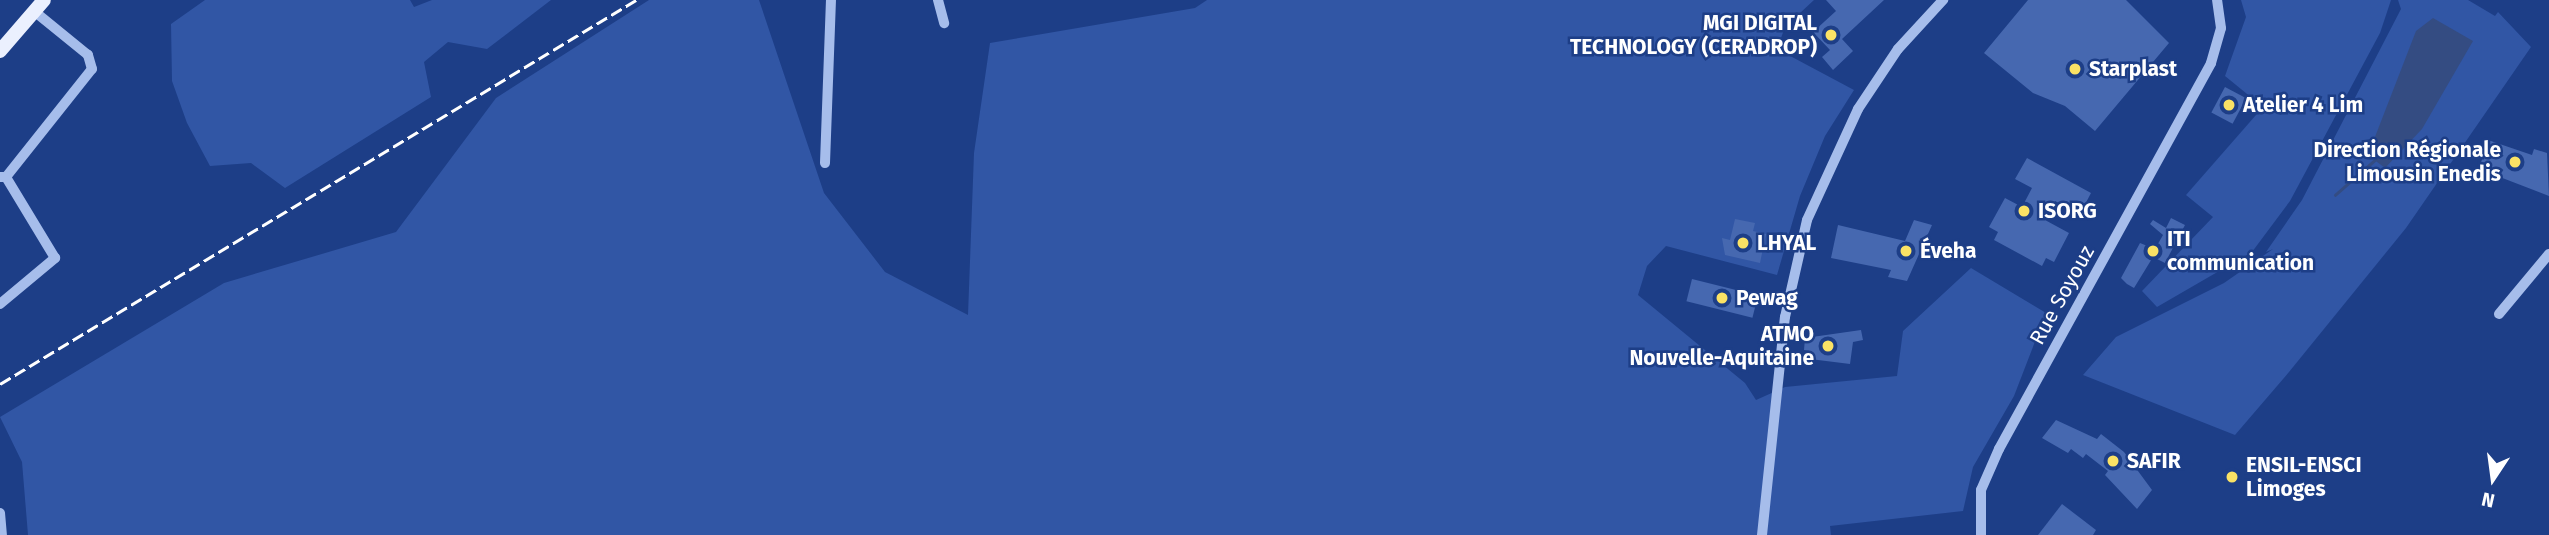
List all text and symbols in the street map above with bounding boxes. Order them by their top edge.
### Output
place label: MGI DIGITAL TECHNOLOGY (CERADROP) [1570,10,1817,60]
marker: MGI DIGITAL TECHNOLOGY (CERADROP) [1823,27,1839,43]
place label: Starplast [2089,56,2177,82]
marker: Starplast [2067,61,2083,77]
place label: Atelier 4 Lim [2243,92,2363,118]
marker: Atelier 4 Lim [2221,97,2237,113]
place label: Direction Régionale Limousin Enedis [2313,137,2501,187]
marker: Direction Régionale Limousin Enedis [2507,154,2523,170]
place label: ISORG [2038,198,2097,224]
marker: ISORG [2016,203,2032,219]
place label: ITI communication [2167,226,2314,276]
place label: LHYAL [1757,230,1816,256]
marker: LHYAL [1735,235,1751,251]
place label: Éveha [1920,238,1976,264]
street label: Rue Soyouz [2024,241,2100,349]
marker: Éveha [1898,243,1914,259]
marker: ITI communication [2145,243,2161,259]
place label: Pewag [1736,285,1798,311]
marker: Pewag [1714,290,1730,306]
place label: ATMO Nouvelle-Aquitaine [1629,321,1814,371]
marker: ATMO Nouvelle-Aquitaine [1820,338,1836,354]
north arrow [2458,444,2528,514]
place label: SAFIR [2127,448,2181,474]
place label: ENSIL-ENSCI Limoges [2246,452,2362,502]
marker: SAFIR [2105,453,2121,469]
marker: ENSIL-ENSCI Limoges [2224,469,2240,485]
text: N [2479,487,2497,513]

